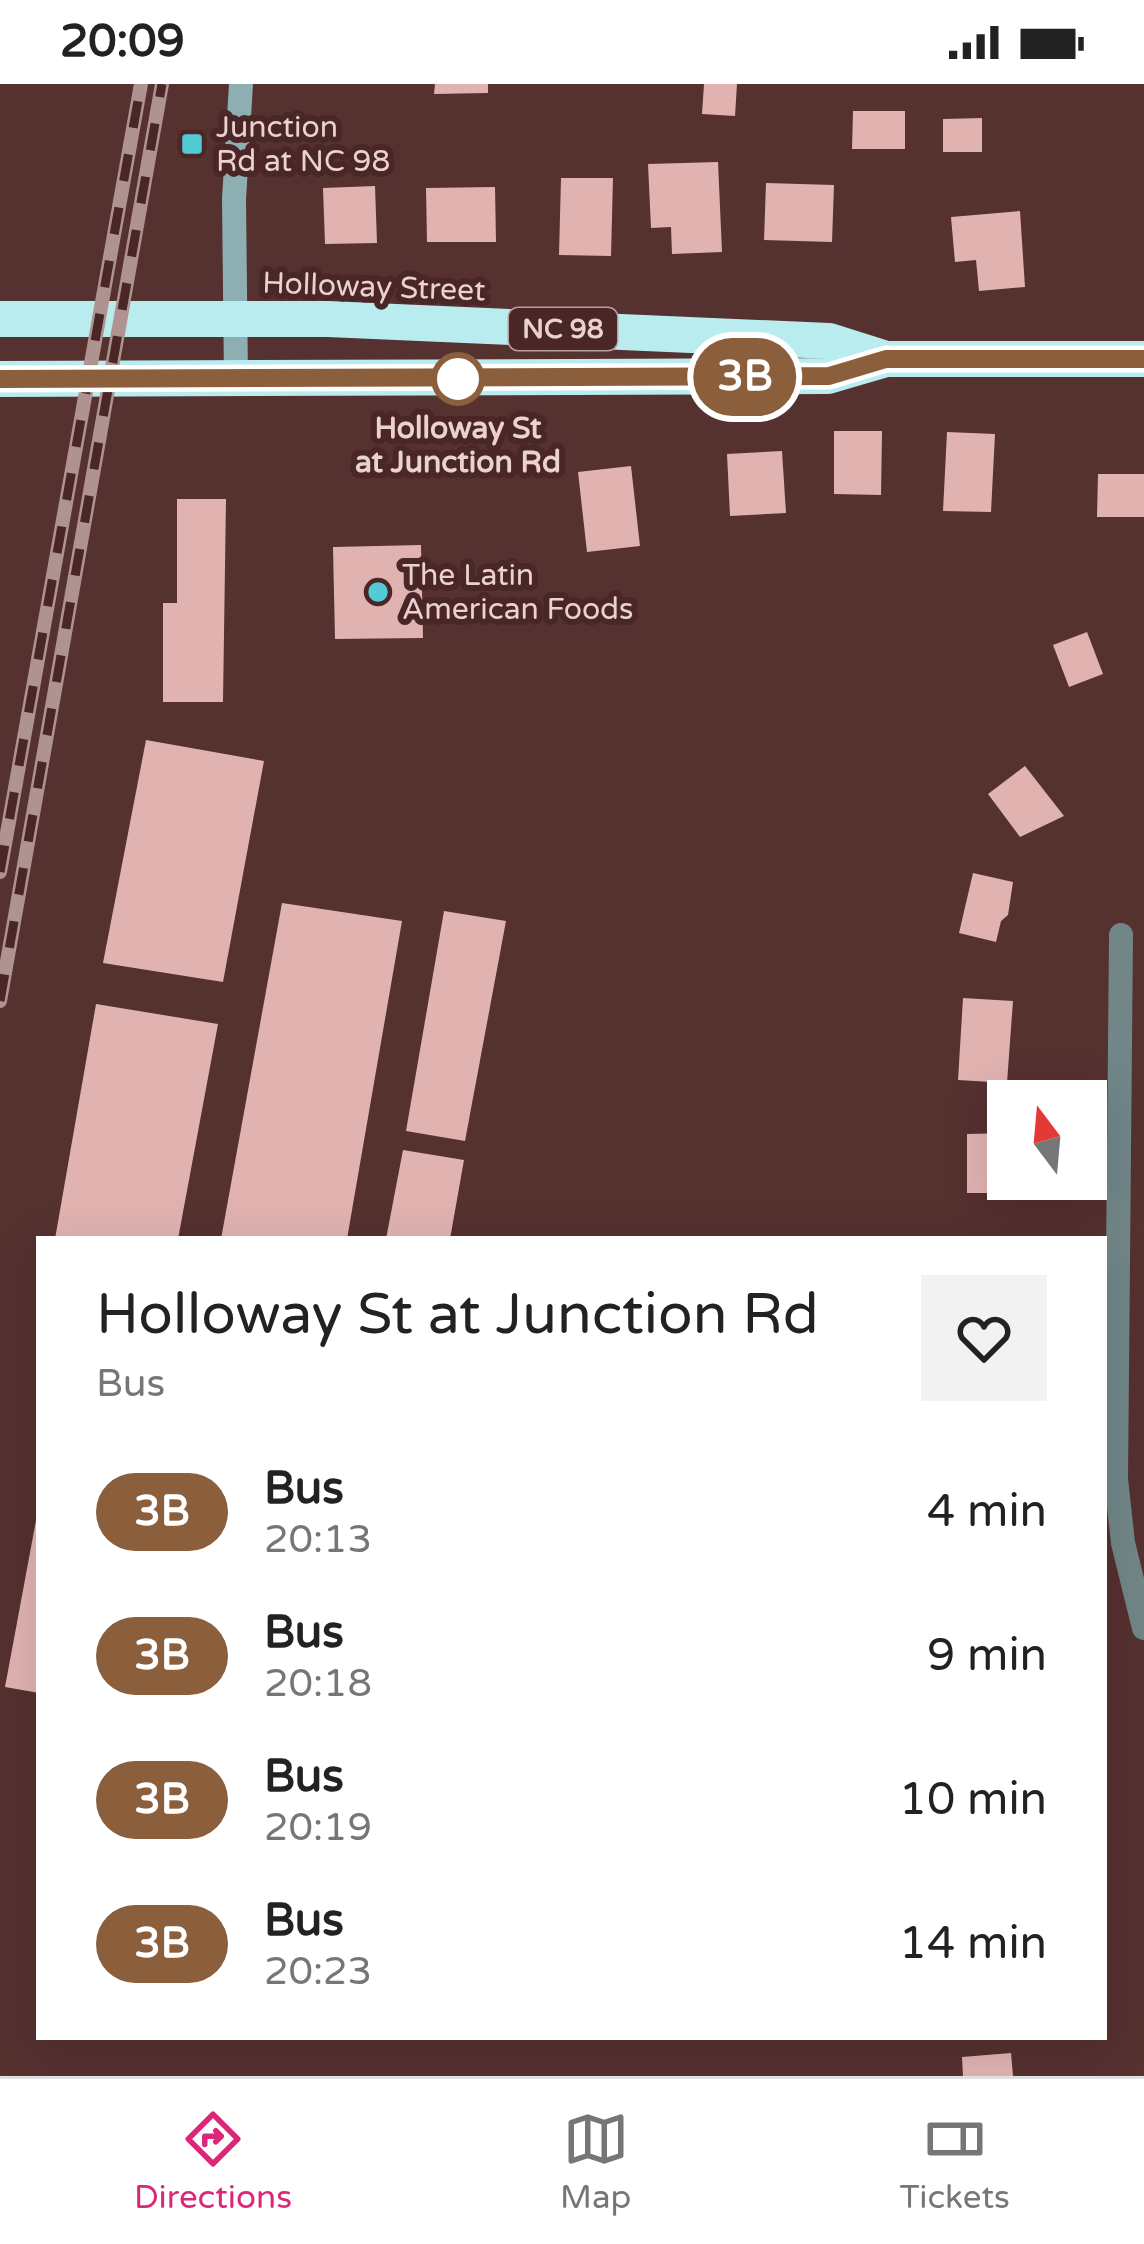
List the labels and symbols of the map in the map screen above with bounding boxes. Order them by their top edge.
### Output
place label: Junction Rd at NC 98 [216,109,390,180]
marker: Junction Rd at NC 98 [179,131,205,157]
street label: Holloway Street [262,265,486,309]
road number: NC 98 [509,308,617,350]
line badge: 3B [691,338,799,416]
marker: Holloway St at Junction Rd [433,354,483,404]
place label: Holloway St at Junction Rd [355,410,561,481]
place label: The Latin American Foods [402,557,633,628]
marker: The Latin American Foods [365,579,391,605]
north arrow [987,1080,1107,1200]

